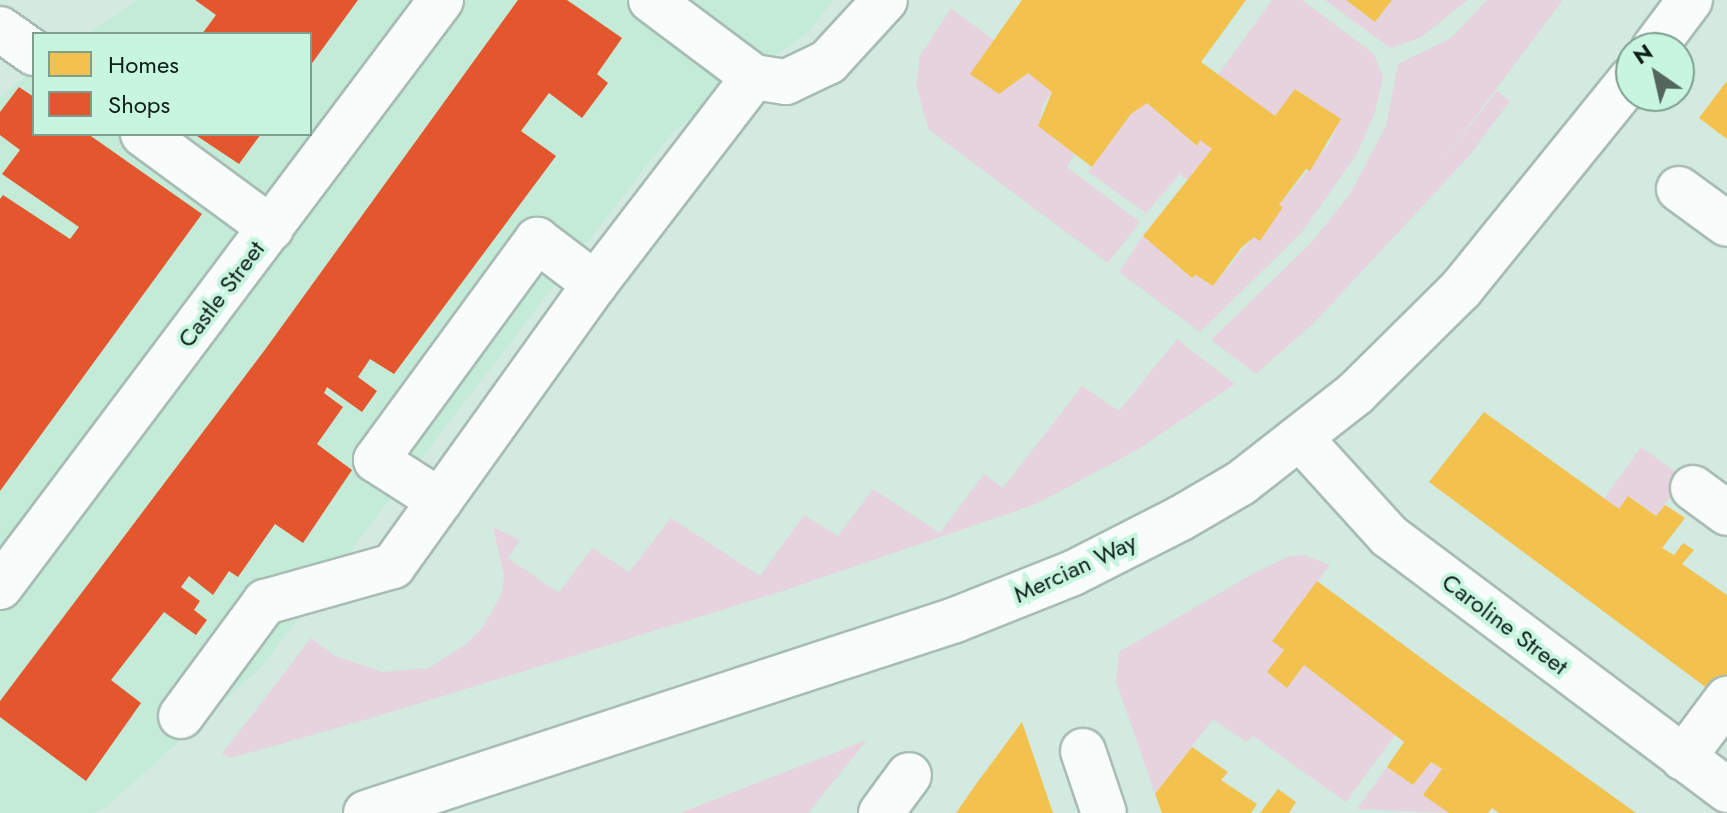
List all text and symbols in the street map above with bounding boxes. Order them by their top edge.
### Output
legend [32,32,312,136]
north arrow [1615,32,1695,112]
text: N [1627,36,1659,72]
text: Homes [108,47,179,82]
text: Shops [108,87,170,122]
street label: Castle Street [172,235,270,353]
street label: Mercian Way [1009,527,1141,609]
street label: Caroline Street [1436,567,1574,681]

